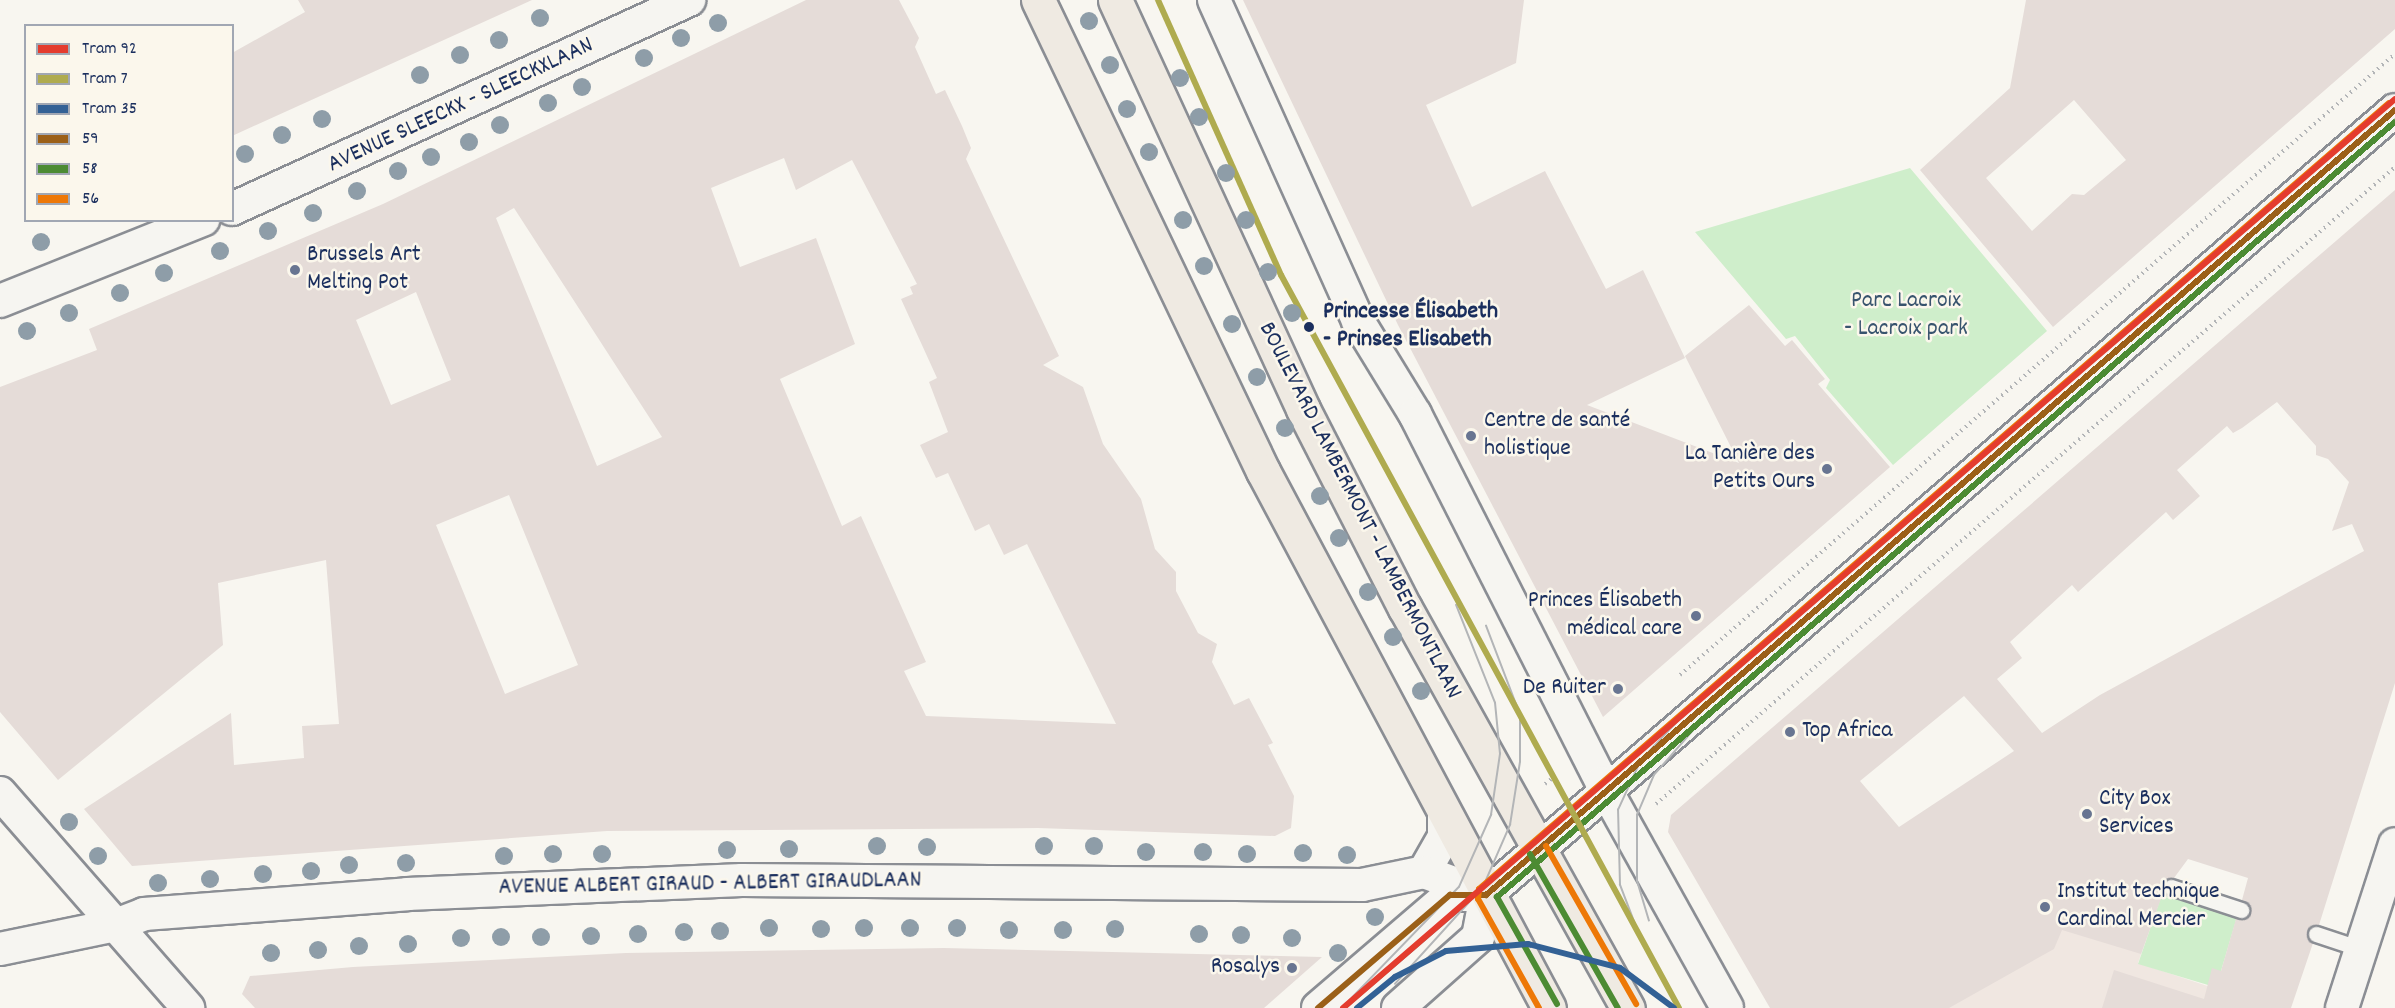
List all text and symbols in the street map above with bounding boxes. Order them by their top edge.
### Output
legend [24,24,234,222]
street label: AVENUE SLEECKX - SLEECKXLAAN [324,32,598,180]
text: Tram 92 [82,37,137,62]
text: Tram 7 [82,67,128,92]
text: Tram 35 [82,97,137,122]
text: 59 [82,127,99,152]
text: 58 [82,157,98,182]
text: 56 [82,187,99,212]
place label: Brussels Art Melting Pot [307,242,421,298]
marker: Brussels Art Melting Pot [288,263,302,277]
park label: Parc Lacroix - Lacroix park [1844,288,1968,344]
place label: Princesse Élisabeth - Prinses Elisabeth [1323,299,1498,355]
street label: BOULEVARD LAMBERMONT - LAMBERMONTLAAN [1251,318,1467,704]
marker: Princesse Élisabeth - Prinses Elisabeth [1300,318,1318,336]
place label: Centre de santé holistique [1484,408,1630,464]
marker: Centre de santé holistique [1462,427,1480,445]
place label: La Tanière des Petits Ours [1685,441,1815,497]
marker: La Tanière des Petits Ours [1820,462,1834,476]
place label: Princes Élisabeth médical care [1528,588,1682,644]
marker: Princes Élisabeth médical care [1687,607,1705,625]
place label: De Ruiter [1523,675,1606,703]
marker: De Ruiter [1611,682,1625,696]
place label: Top Africa [1802,718,1892,746]
marker: Top Africa [1783,725,1797,739]
place label: City Box Services [2099,786,2174,842]
marker: City Box Services [2080,807,2094,821]
street label: AVENUE ALBERT GIRAUD - ALBERT GIRAUDLAAN [498,867,922,903]
place label: Institut technique Cardinal Mercier [2057,879,2220,935]
marker: Institut technique Cardinal Mercier [2038,900,2052,914]
place label: Rosalys [1211,954,1280,982]
marker: Rosalys [1285,961,1299,975]

